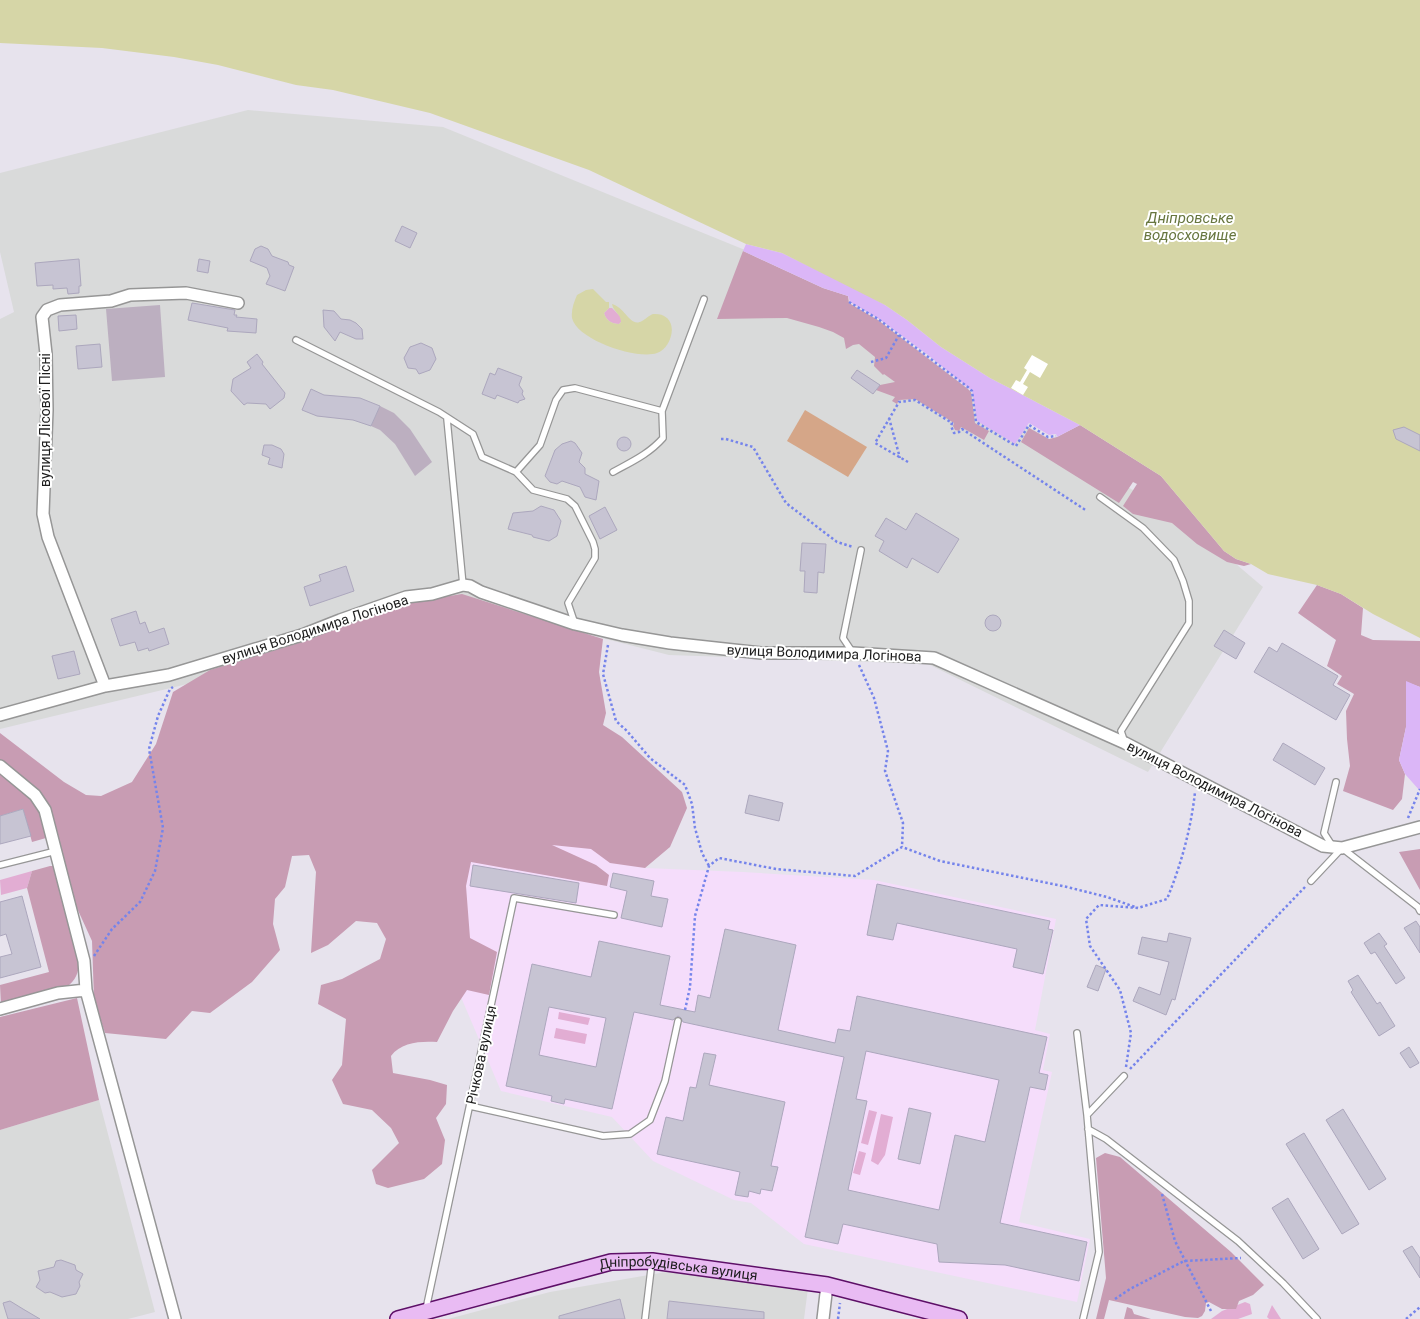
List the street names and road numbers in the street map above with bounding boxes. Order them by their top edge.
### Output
street label: вулиця Лісової Пісні [37,353,53,487]
street label: вулиця Володимира Логінова [220,591,410,667]
street label: вулиця Володимира Логінова [726,642,922,664]
street label: вулиця Володимира Логінова [1125,738,1305,840]
street label: Річкова вулиця [463,1004,499,1106]
street label: Дніпробудівська вулиця [597,1253,759,1283]

